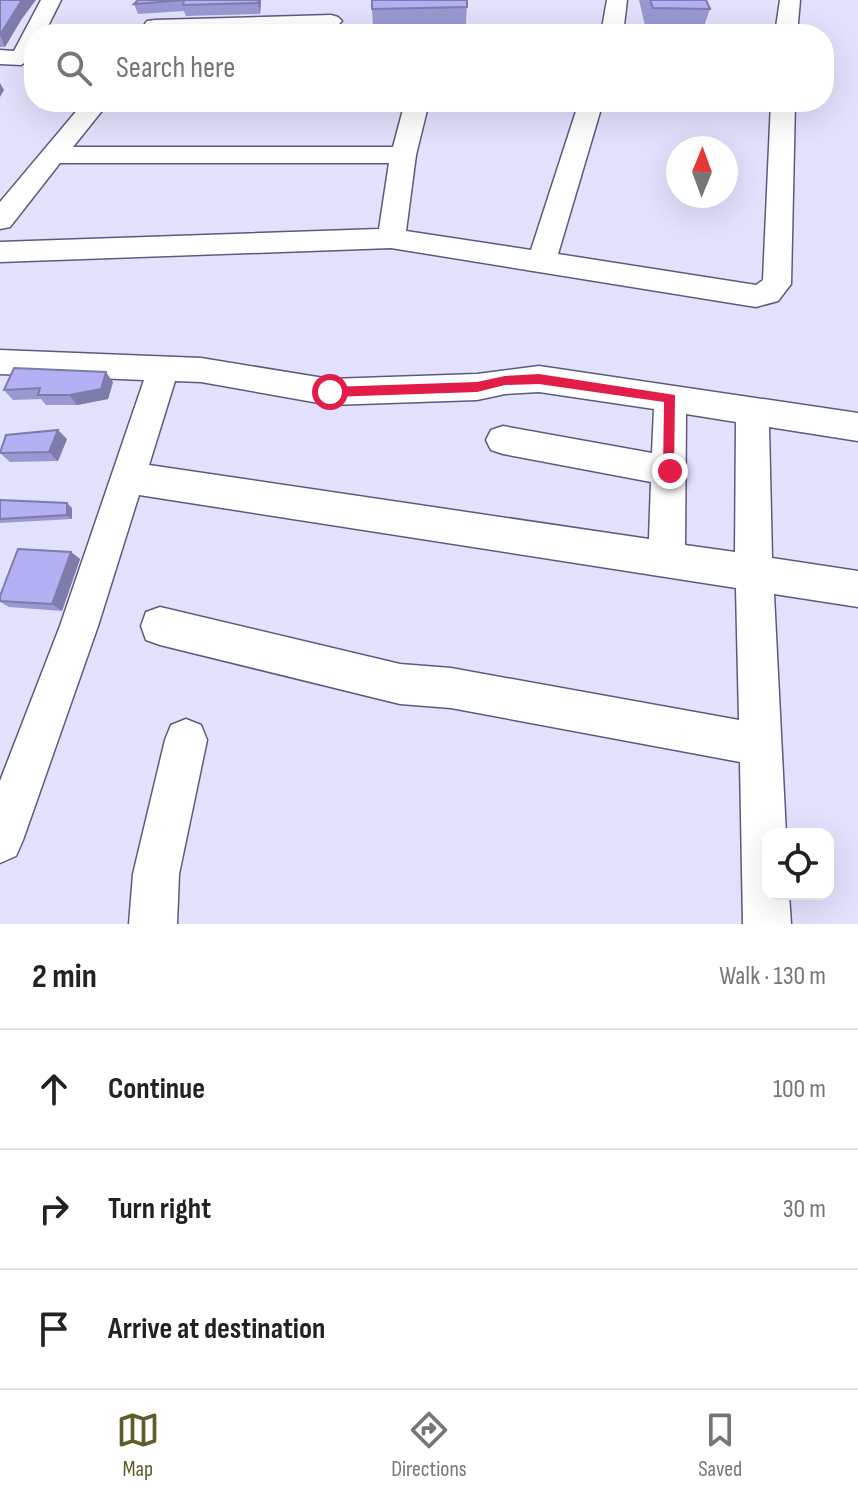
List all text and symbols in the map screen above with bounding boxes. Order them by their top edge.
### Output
search box [24,24,834,112]
icon: search [52,46,96,90]
text: Search here [116,50,235,86]
north arrow [666,136,738,208]
route start [312,374,348,410]
route end [652,453,688,489]
map controls [762,828,834,900]
button: locate [762,828,834,900]
text: 2 min [32,956,97,997]
text: Walk · 130 m [719,961,826,992]
icon: ahead [32,1067,76,1111]
text: Continue [108,1071,205,1107]
text: 100 m [773,1074,826,1105]
icon: right [32,1187,76,1231]
text: Turn right [108,1191,211,1227]
text: 30 m [783,1194,826,1225]
icon: arrive [32,1307,76,1351]
text: Arrive at destination [108,1311,325,1347]
tab: Map [116,1408,160,1483]
tab: Directions [391,1408,467,1483]
tab: Saved [698,1408,742,1483]

